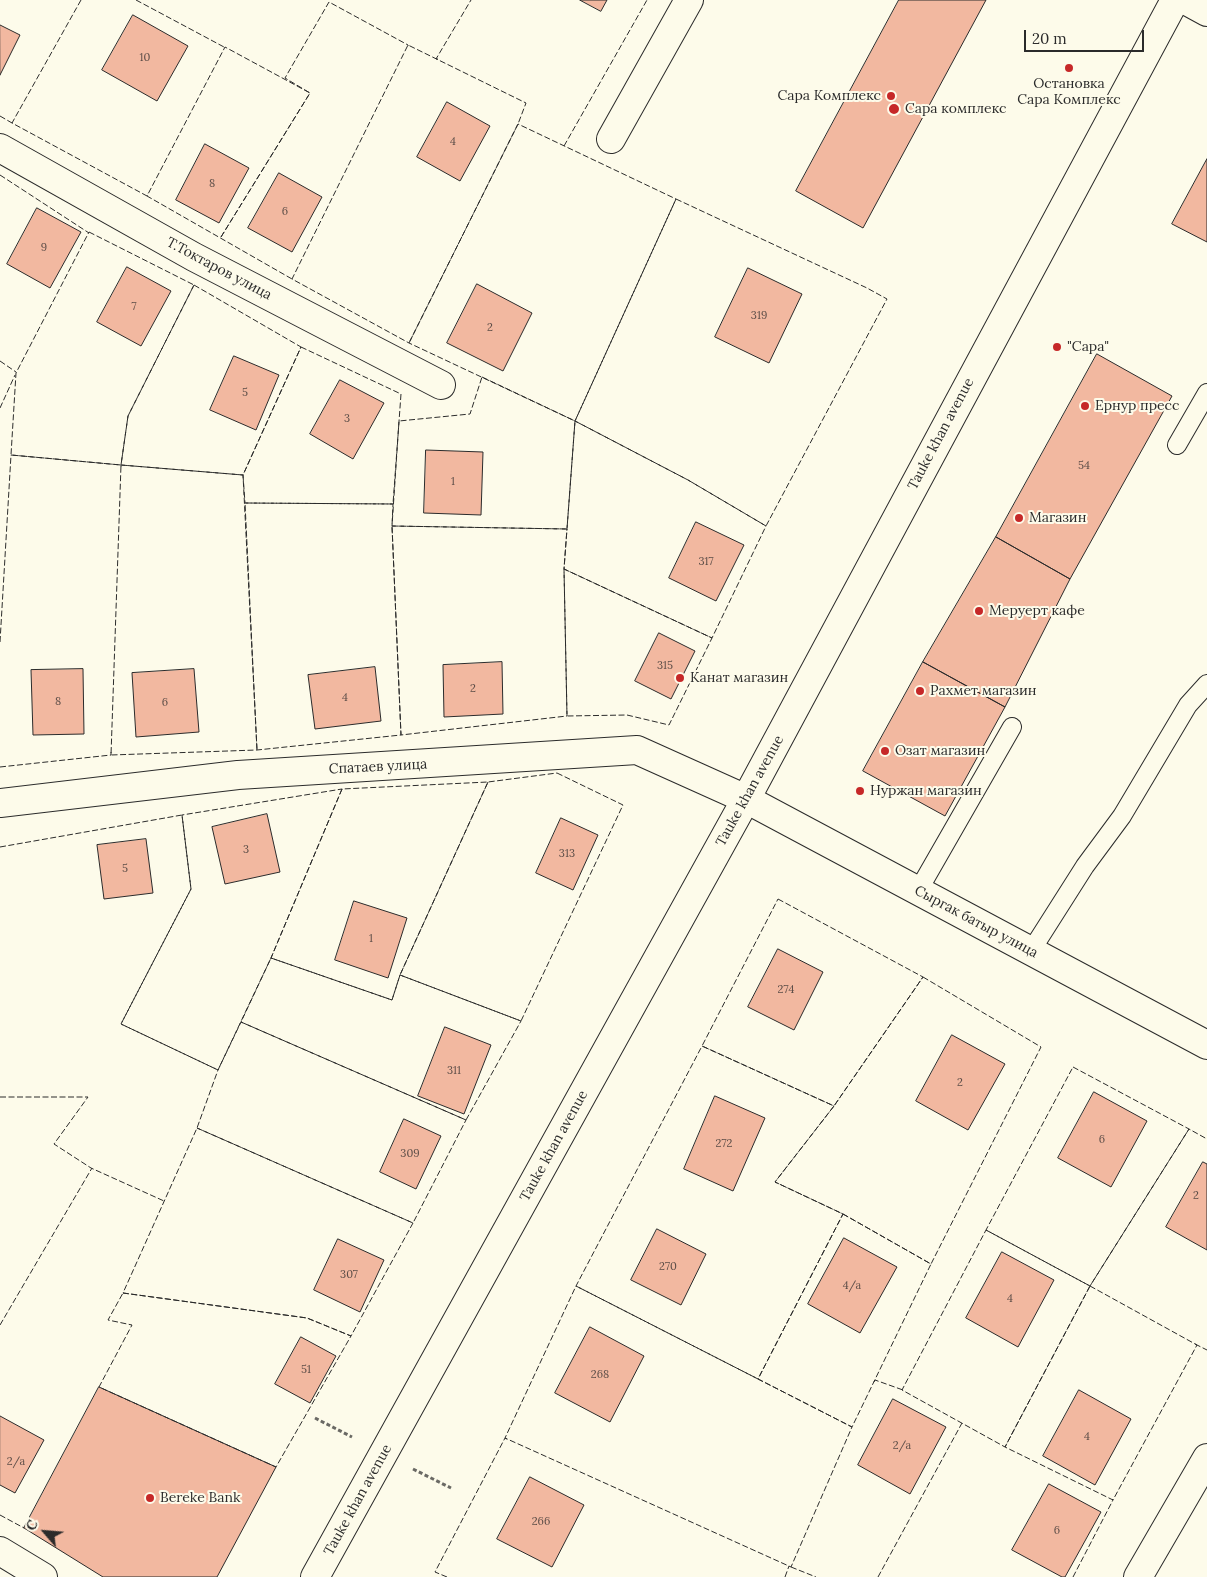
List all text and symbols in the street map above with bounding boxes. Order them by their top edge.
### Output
scale bar [1027,20,1147,52]
text: 20 m [1032,29,1067,48]
house number: 10 [140,51,150,65]
marker: Остановка Сара Комплекс [1063,62,1075,74]
place label: Остановка Сара Комплекс [1017,76,1121,108]
place label: Сара Комплекс [777,88,881,104]
marker: Сара Комплекс [885,90,897,102]
place label: Сара комплекс [905,101,1007,117]
marker: Сара комплекс [887,102,901,116]
house number: 4 [450,135,456,149]
house number: 8 [209,177,215,191]
house number: 6 [282,205,288,219]
street label: Т.Токтаров улица [163,234,275,304]
house number: 9 [41,241,47,255]
house number: 7 [131,300,137,314]
house number: 319 [751,309,767,323]
house number: 2 [487,321,493,335]
place label: "Сара" [1067,339,1109,355]
marker: "Сара" [1051,341,1063,353]
street label: Tauke khan avenue [904,375,978,493]
house number: 5 [242,386,248,400]
place label: Ернур пресс [1095,398,1179,414]
marker: Ернур пресс [1079,400,1091,412]
house number: 3 [344,412,350,426]
house number: 54 [1078,459,1090,473]
house number: 1 [451,475,455,489]
place label: Магазин [1029,510,1086,526]
marker: Магазин [1013,512,1025,524]
house number: 317 [698,555,714,569]
place label: Меруерт кафе [989,603,1085,619]
marker: Меруерт кафе [973,605,985,617]
house number: 315 [657,659,673,673]
place label: Канат магазин [690,670,788,686]
marker: Канат магазин [674,672,686,684]
house number: 2 [470,682,476,696]
place label: Рахмет магазин [930,683,1036,699]
marker: Рахмет магазин [914,685,926,697]
house number: 4 [342,691,348,705]
house number: 8 [55,695,61,709]
house number: 6 [162,696,168,710]
street label: Tauke khan avenue [713,733,787,849]
place label: Озат магазин [895,743,985,759]
marker: Озат магазин [879,745,891,757]
street label: Спатаев улица [328,756,428,778]
place label: Нуржан магазин [870,783,982,799]
marker: Нуржан магазин [854,785,866,797]
house number: 3 [243,843,249,857]
house number: 313 [559,847,575,861]
house number: 5 [122,862,128,876]
street label: Сыргак батыр улица [911,882,1041,962]
house number: 1 [369,932,373,946]
house number: 274 [778,983,794,997]
house number: 311 [447,1064,461,1078]
house number: 2 [957,1076,963,1090]
street label: Tauke khan avenue [517,1088,591,1204]
house number: 6 [1099,1133,1105,1147]
house number: 272 [716,1137,732,1151]
house number: 309 [400,1147,420,1161]
house number: 2 [1193,1189,1199,1203]
house number: 270 [659,1260,677,1274]
house number: 307 [340,1268,358,1282]
house number: 4/а [843,1279,861,1293]
house number: 4 [1007,1292,1013,1306]
house number: 51 [301,1363,311,1377]
house number: 268 [591,1368,609,1382]
house number: 4 [1084,1430,1090,1444]
house number: 2/а [893,1439,911,1453]
street label: Tauke khan avenue [321,1442,395,1558]
house number: 2/а [7,1455,25,1469]
place label: Bereke Bank [160,1490,240,1506]
marker: Bereke Bank [144,1492,156,1504]
north arrow [20,1507,70,1557]
house number: 266 [532,1515,550,1529]
text: С [21,1517,42,1534]
house number: 6 [1054,1524,1060,1538]

